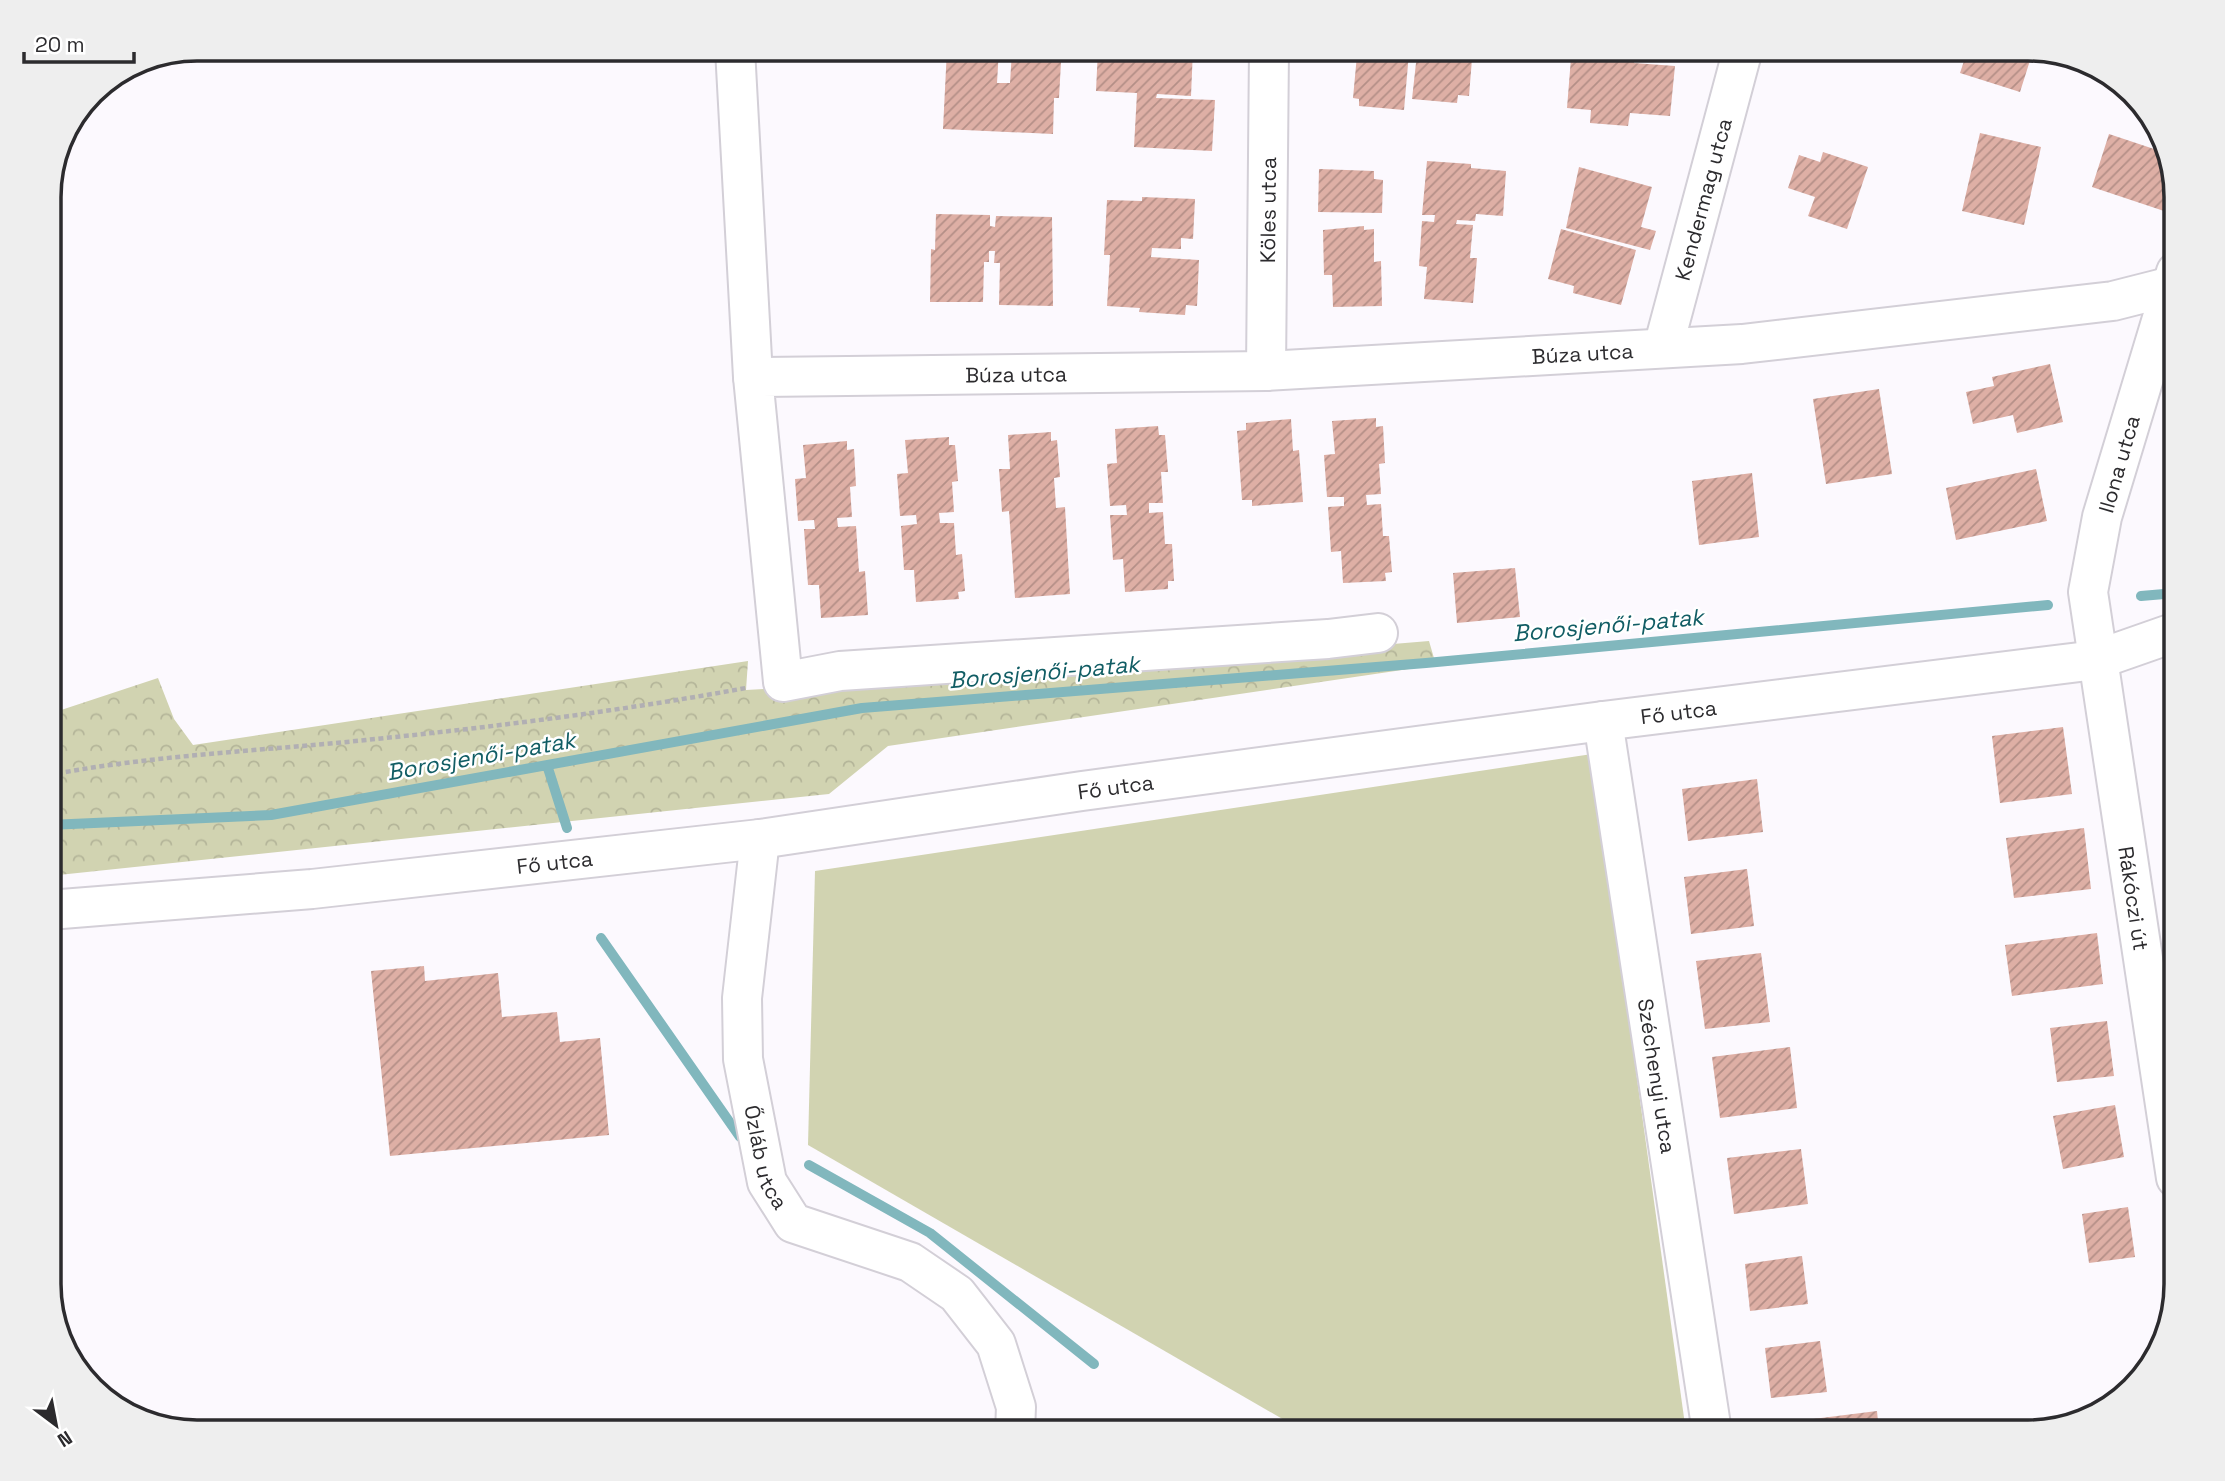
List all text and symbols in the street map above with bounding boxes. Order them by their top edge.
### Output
scale bar [24,21,135,65]
text: 20 m [35,31,85,58]
street label: Kendermag utca [1668,115,1737,283]
street label: Köles utca [1254,157,1281,263]
street label: Búza utca [1531,337,1634,369]
street label: Búza utca [965,360,1067,388]
street label: Ilona utca [2092,412,2146,516]
water label: Borosjenői-patak [1511,601,1707,648]
water label: Borosjenői-patak [947,648,1143,695]
street label: Fő utca [1639,694,1718,730]
water label: Borosjenői-patak [384,724,580,787]
street label: Fő utca [1076,768,1155,805]
street label: Fő utca [515,844,594,880]
street label: Rákóczi út [2113,844,2155,952]
street label: Széchenyi utca [1632,996,1683,1155]
street label: Őzláb utca [739,1103,794,1214]
north arrow [21,1390,91,1460]
text: N [53,1425,77,1453]

